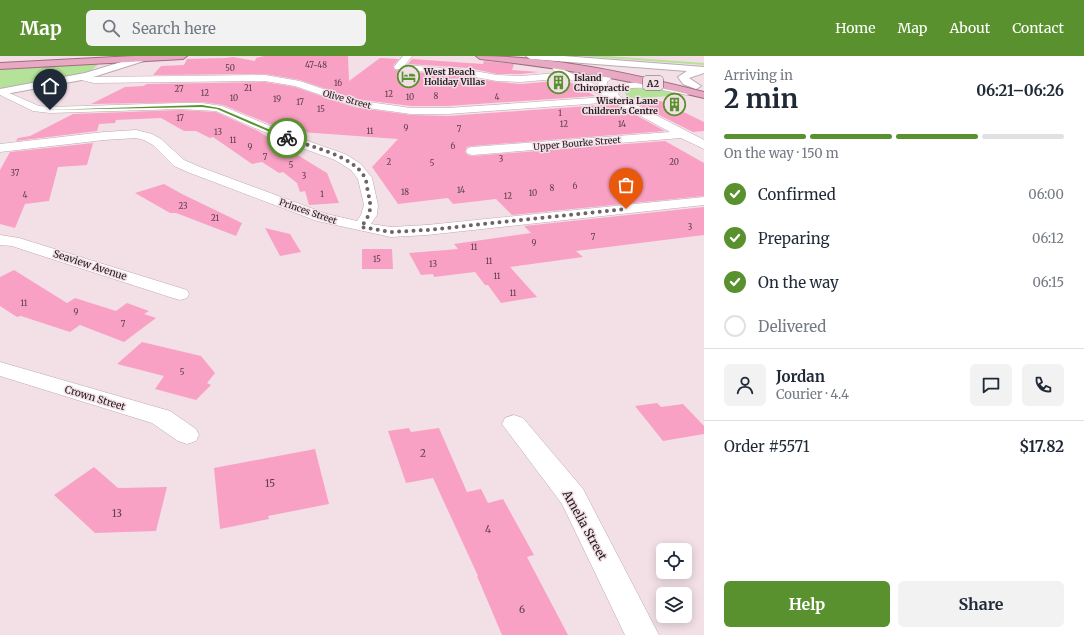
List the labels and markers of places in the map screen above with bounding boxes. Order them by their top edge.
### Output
hotel icon: West Beach Holiday Villas [395,63,421,89]
place label: West Beach Holiday Villas [423,66,485,87]
pin [33,69,67,110]
building icon: Island Chiropractic [545,69,571,95]
place label: Island Chiropractic [574,72,629,93]
building icon: Wisteria Lane Children's Centre [661,92,687,118]
place label: Wisteria Lane Children's Centre [582,95,658,116]
pin [609,168,643,209]

